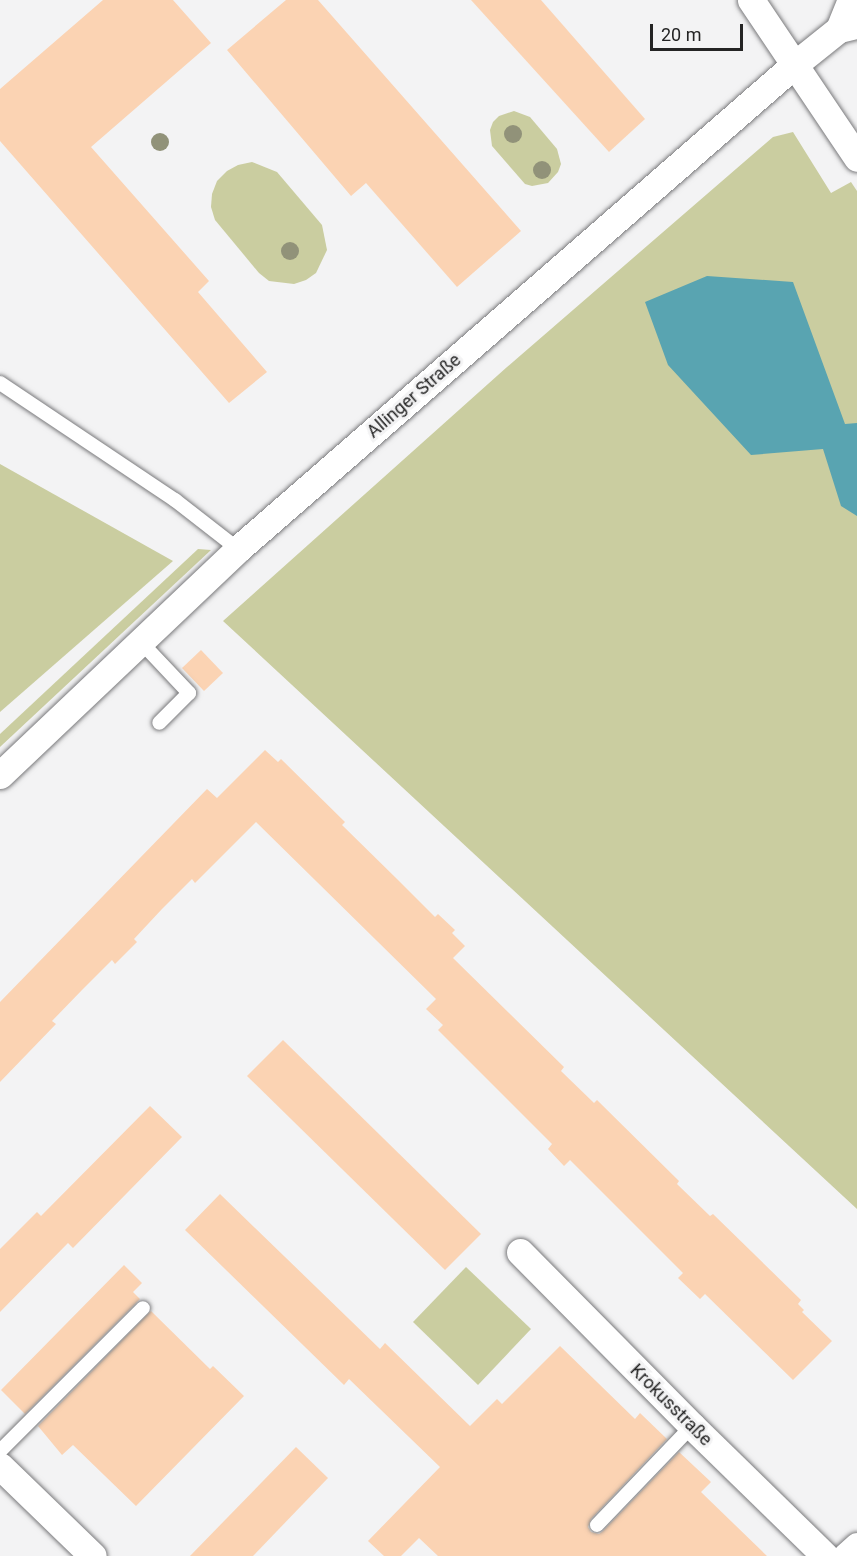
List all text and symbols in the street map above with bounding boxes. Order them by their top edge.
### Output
scale bar [653,12,746,50]
text: 20 m [661,24,701,45]
street label: Allinger Straße [363,349,465,443]
street label: Krokusstraße [626,1360,716,1450]

